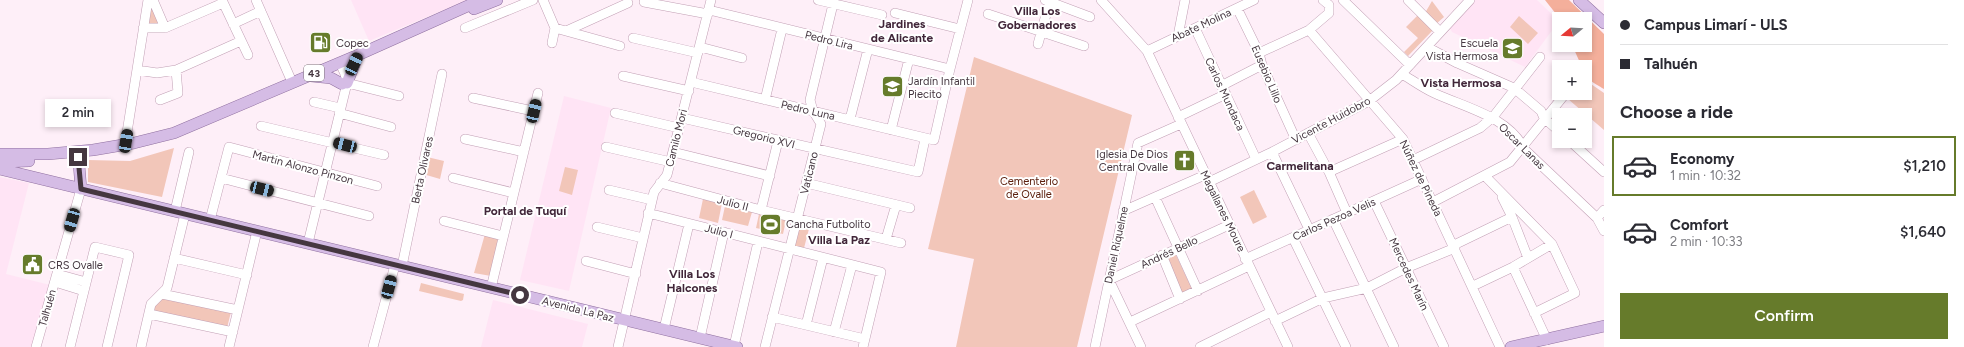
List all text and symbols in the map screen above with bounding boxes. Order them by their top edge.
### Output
district label: Villa Los Gobernadores [998,4,1077,32]
street label: Abate Molina [1169,6,1233,45]
north arrow [1552,12,1592,52]
map controls [1552,12,1592,148]
text: Campus Limarí - ULS [1644,16,1788,34]
district label: Jardines de Alicante [871,17,934,45]
street label: Pedro Lira [803,28,854,53]
fuel station icon: Copec [308,30,334,56]
school or university icon: Escuela Vista Hermosa [1500,36,1526,62]
place label: Copec [336,37,369,50]
place label: Escuela Vista Hermosa [1426,37,1498,63]
street label: Eusebio Lillo [1249,43,1285,105]
car [343,51,365,77]
text: Talhuén [1644,55,1697,73]
street label: Carlos Mundaca [1202,56,1247,133]
button: + [1552,60,1592,100]
road number: 43 [304,65,324,81]
school or university icon: Jardín Infantil Piecito [880,74,906,100]
place label: Jardín Infantil Piecito [908,75,975,101]
district label: Vista Hermosa [1421,76,1502,90]
street label: Vicente Huidobro [1290,94,1373,147]
car [525,98,543,124]
street label: Pedro Luna [780,98,836,123]
callout: 2 min [45,99,111,127]
text: Choose a ride [1620,101,1733,123]
text: 2 min [62,105,94,120]
street label: Camilo Mori [663,108,690,168]
button: − [1552,108,1592,148]
street label: Oscar Lanas [1496,121,1547,172]
street label: Gregorio XVI [731,123,796,151]
car [118,128,134,154]
street label: Berta Olivares [409,135,436,205]
car [332,136,358,154]
street label: Núñez de Pineda [1396,138,1445,218]
church icon: Iglesia De Dios Central Ovalle [1171,147,1197,173]
route end [69,148,87,166]
street label: Martin Alonzo Pinzon [251,148,355,187]
place label: Iglesia De Dios Central Ovalle [1096,148,1168,174]
icon: car [1622,148,1658,184]
street label: Vaticano [798,150,821,196]
text: Economy [1670,150,1735,168]
text: $1,210 [1903,157,1946,175]
district label: Carmelitana [1266,159,1334,173]
street label: Magallanes Moure [1197,168,1248,254]
text: 1 min · 10:32 [1670,168,1741,183]
park label: Cementerio de Ovalle [1000,175,1058,201]
car [249,180,275,198]
street label: Julio II [716,193,750,214]
street label: Carlos Pezoa Velis [1291,195,1378,244]
district label: Portal de Tuquí [484,204,567,218]
street label: Daniel Riquelme [1102,205,1131,285]
car [63,207,81,233]
sports icon: Cancha Futbolito [758,211,784,237]
icon: car [1622,214,1658,250]
text: Comfort [1670,216,1729,234]
place label: Cancha Futbolito [786,218,871,231]
street label: Julio I [703,221,734,241]
text: $1,640 [1900,223,1946,241]
district label: Villa La Paz [808,233,870,247]
street label: Andrés Bello [1139,234,1200,271]
text: 2 min · 10:33 [1670,234,1743,249]
street label: Mercedes Marín [1386,236,1431,313]
public building icon: CRS Ovalle [20,252,46,278]
place label: CRS Ovalle [48,259,103,272]
district label: Villa Los Halcones [667,267,718,295]
car [380,274,398,300]
route start [511,286,529,304]
street label: Talhuén [36,288,59,328]
button: Confirm [1620,293,1948,339]
street label: Avenida La Paz [541,294,615,325]

